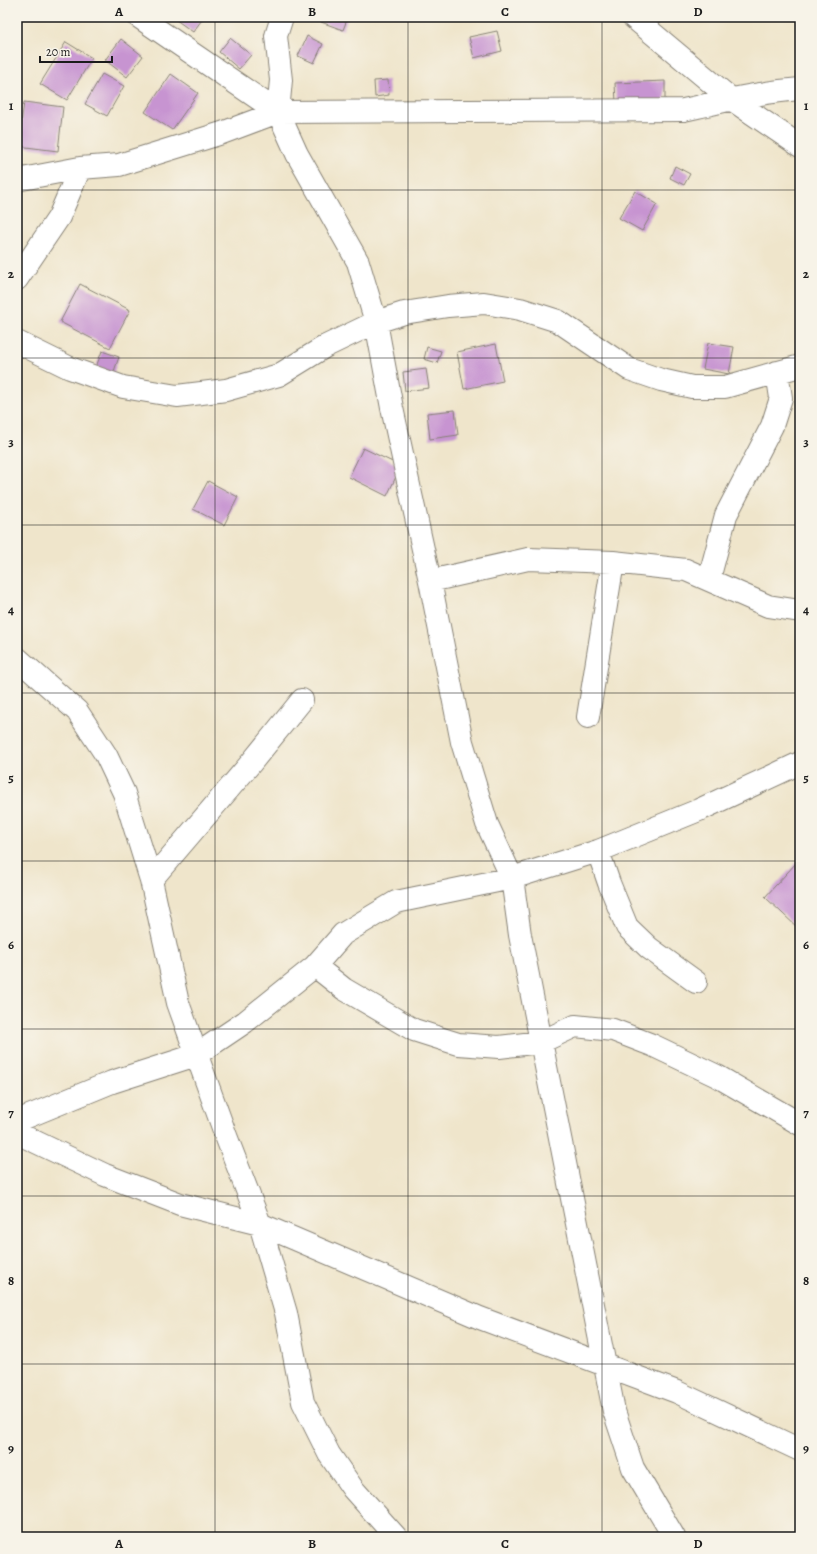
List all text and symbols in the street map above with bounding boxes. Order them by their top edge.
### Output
text: A [114,3,124,20]
text: B [308,3,316,20]
text: C [501,3,509,20]
text: D [693,3,703,20]
scale bar [40,38,112,64]
text: 20 m [46,44,70,60]
text: 1 [9,97,14,114]
text: 1 [804,97,809,114]
text: 2 [8,265,15,282]
text: 2 [803,265,810,282]
text: 3 [8,433,14,450]
text: 3 [803,433,809,450]
text: 4 [8,601,14,618]
text: 4 [803,601,809,618]
text: 5 [8,769,14,786]
text: 5 [803,769,809,786]
text: 6 [8,936,14,953]
text: 6 [803,936,809,953]
text: 7 [8,1104,14,1121]
text: 7 [803,1104,809,1121]
text: 8 [8,1272,14,1289]
text: 8 [803,1272,809,1289]
text: 9 [8,1440,14,1457]
text: 9 [803,1440,809,1457]
text: A [114,1535,124,1552]
text: B [308,1535,316,1552]
text: C [501,1535,509,1552]
text: D [693,1535,703,1552]

